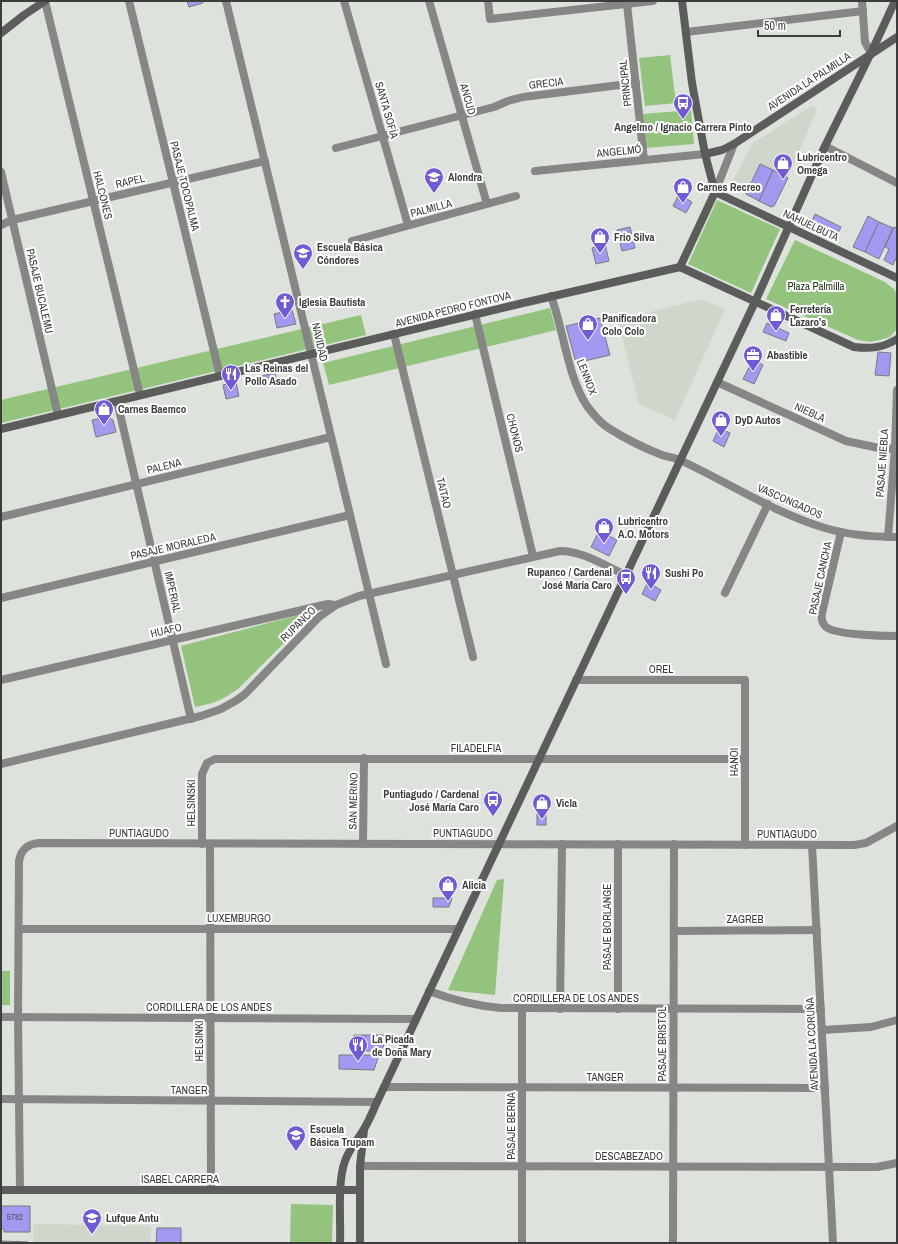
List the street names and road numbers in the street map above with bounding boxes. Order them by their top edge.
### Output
street label: AVENIDA LA PALMILLA [764,48,854,114]
street label: PRINCIPAL [616,59,634,107]
street label: GRECIA [528,74,565,92]
street label: SANTA SOFÍA [372,80,402,141]
street label: ANCUD [457,81,479,116]
street label: PASAJE TOCOPALMA [167,140,203,233]
street label: ANGELMÓ [595,142,642,160]
street label: HALCONES [90,169,116,221]
street label: RAPEL [114,171,146,191]
street label: PALMILLA [409,195,454,220]
street label: NAHUELBUTA [781,206,842,244]
street label: PASAJE BUCALEMU [23,247,57,335]
street label: AVENIDA PEDRO FONTOVA [393,288,513,330]
street label: NAVIDAD [309,321,331,363]
street label: LENNOX [574,357,600,397]
street label: NIEBLA [792,399,828,425]
street label: CHONOS [503,412,527,454]
street label: PASAJE NIEBLA [873,427,891,498]
street label: PALENA [145,455,184,477]
street label: TAITAO [433,476,455,510]
street label: VASCONGADOS [755,480,825,522]
street label: PASAJE MORALEDA [129,529,218,563]
street label: PASAJE CANCHA [805,539,835,616]
street label: IMPERIAL [161,570,185,614]
street label: RUPANCO [277,603,319,645]
street label: HUAFO [149,620,183,640]
street label: OREL [649,662,673,676]
street label: FILADELFIA [451,741,502,755]
street label: HANOI [727,748,741,776]
street label: SAN MERINO [346,772,360,830]
street label: HELSINSKI [184,779,198,827]
street label: PUNTIAGUDO [109,826,169,840]
street label: PUNTIAGUDO [433,826,493,840]
street label: PUNTIAGUDO [757,827,817,841]
street label: PASAJE BORLANGE [600,884,614,970]
street label: LUXEMBURGO [207,911,271,925]
street label: ZAGREB [726,912,764,926]
street label: CORDILLERA DE LOS ANDES [513,991,639,1005]
street label: AVENIDA LA CORUÑA [803,996,821,1092]
street label: CORDILLERA DE LOS ANDES [146,1000,272,1014]
street label: PASAJE BRISTOL [655,1007,669,1081]
street label: HELSINKI [192,1020,206,1062]
street label: TANGER [587,1070,624,1084]
street label: TANGER [171,1083,208,1097]
street label: PASAJE BERNA [504,1091,518,1160]
street label: DESCABEZADO [595,1149,663,1163]
street label: ISABEL CARRERA [141,1172,220,1186]

